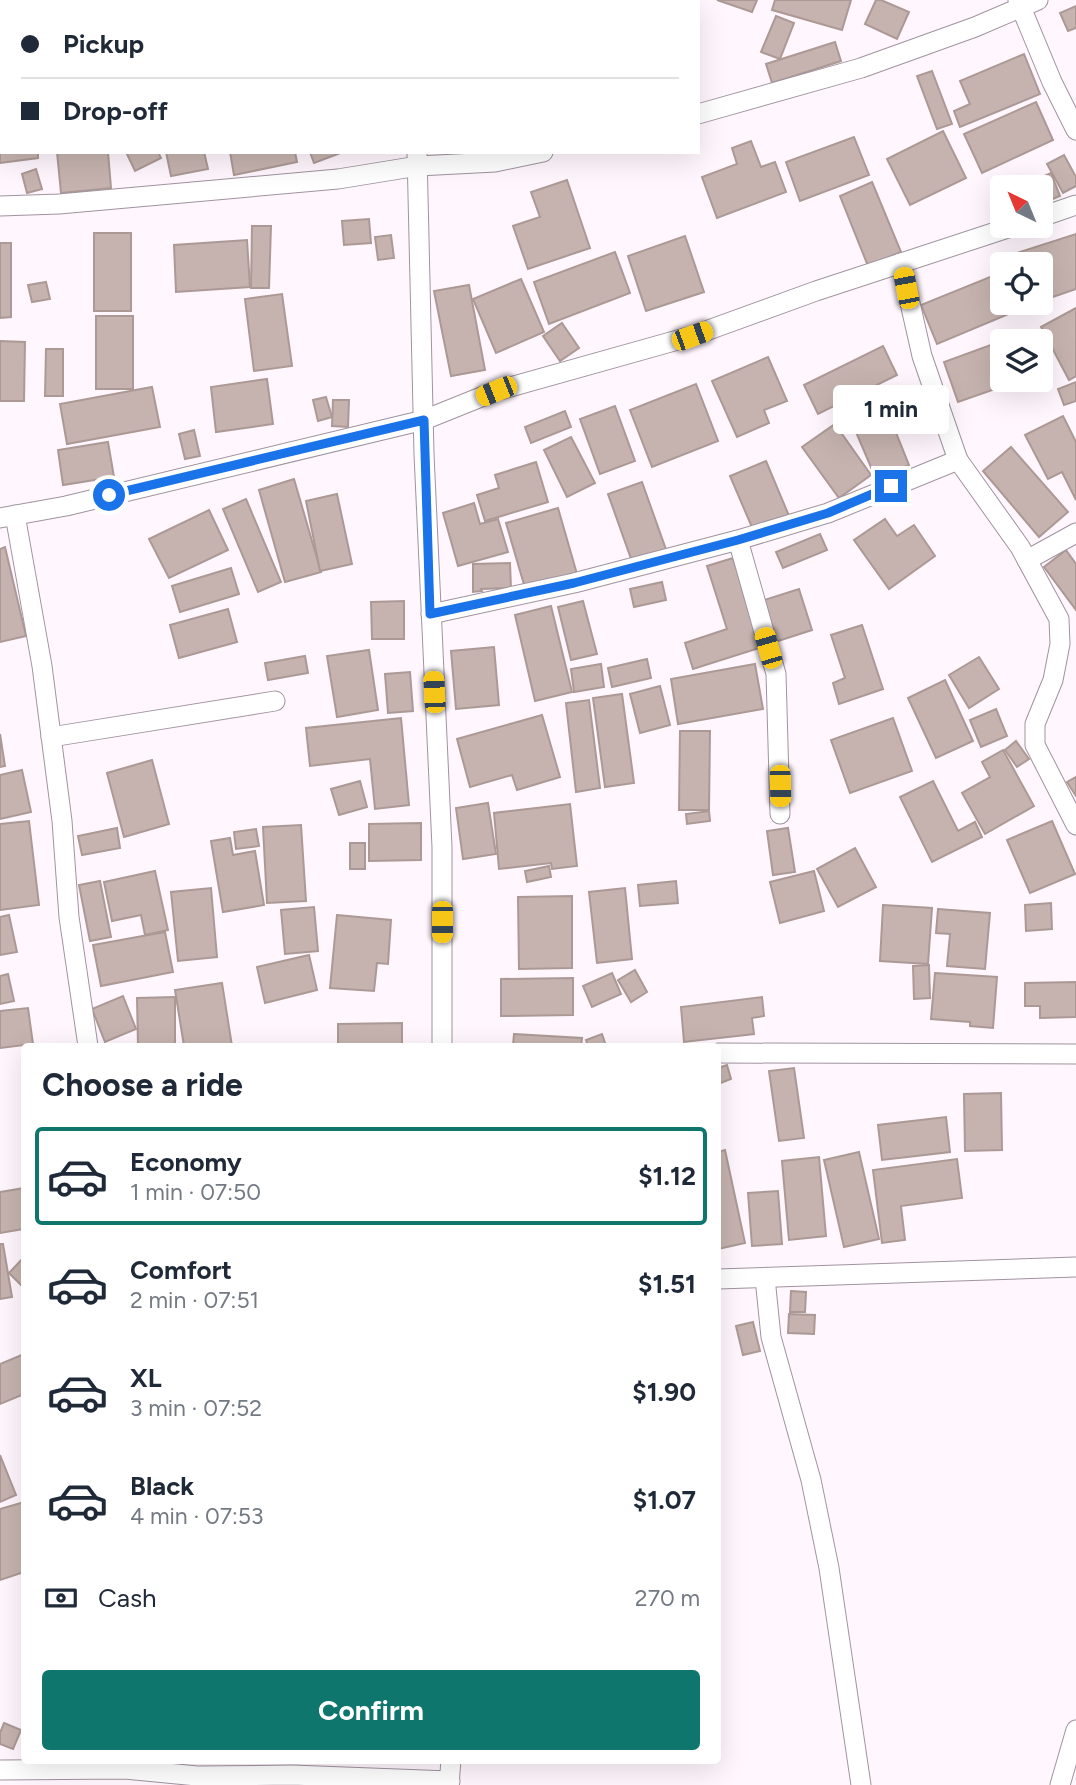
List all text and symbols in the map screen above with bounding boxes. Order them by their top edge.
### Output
text: Pickup [63,28,144,60]
text: Drop-off [63,95,168,127]
north arrow [990,175,1054,238]
map controls [990,175,1053,392]
button: locate [990,252,1053,315]
car [892,265,921,311]
car [669,319,716,353]
button: layers [990,329,1053,392]
car [473,373,520,409]
callout: 1 min [833,384,949,434]
text: 1 min [864,395,918,423]
route end [875,470,907,502]
route start [93,479,125,511]
car [753,625,784,671]
car [423,670,446,714]
car [770,765,791,807]
car [432,901,453,943]
text: Choose a ride [42,1066,243,1104]
icon: car [46,1145,109,1208]
text: Economy [130,1146,242,1178]
text: $1.12 [638,1160,696,1192]
text: 1 min · 07:50 [130,1178,261,1206]
icon: car [46,1253,109,1316]
text: Comfort [130,1254,232,1286]
text: $1.51 [638,1268,696,1300]
text: 2 min · 07:51 [130,1286,259,1314]
icon: car [46,1361,109,1424]
text: XL [130,1362,162,1394]
text: $1.90 [632,1376,696,1408]
text: 3 min · 07:52 [130,1394,262,1422]
icon: car [46,1469,109,1532]
text: Black [130,1470,194,1502]
text: $1.07 [633,1484,696,1516]
text: 4 min · 07:53 [130,1502,264,1530]
icon: cash [42,1579,80,1617]
text: Cash [98,1582,157,1614]
text: 270 m [635,1584,700,1612]
button: Confirm [42,1670,700,1750]

